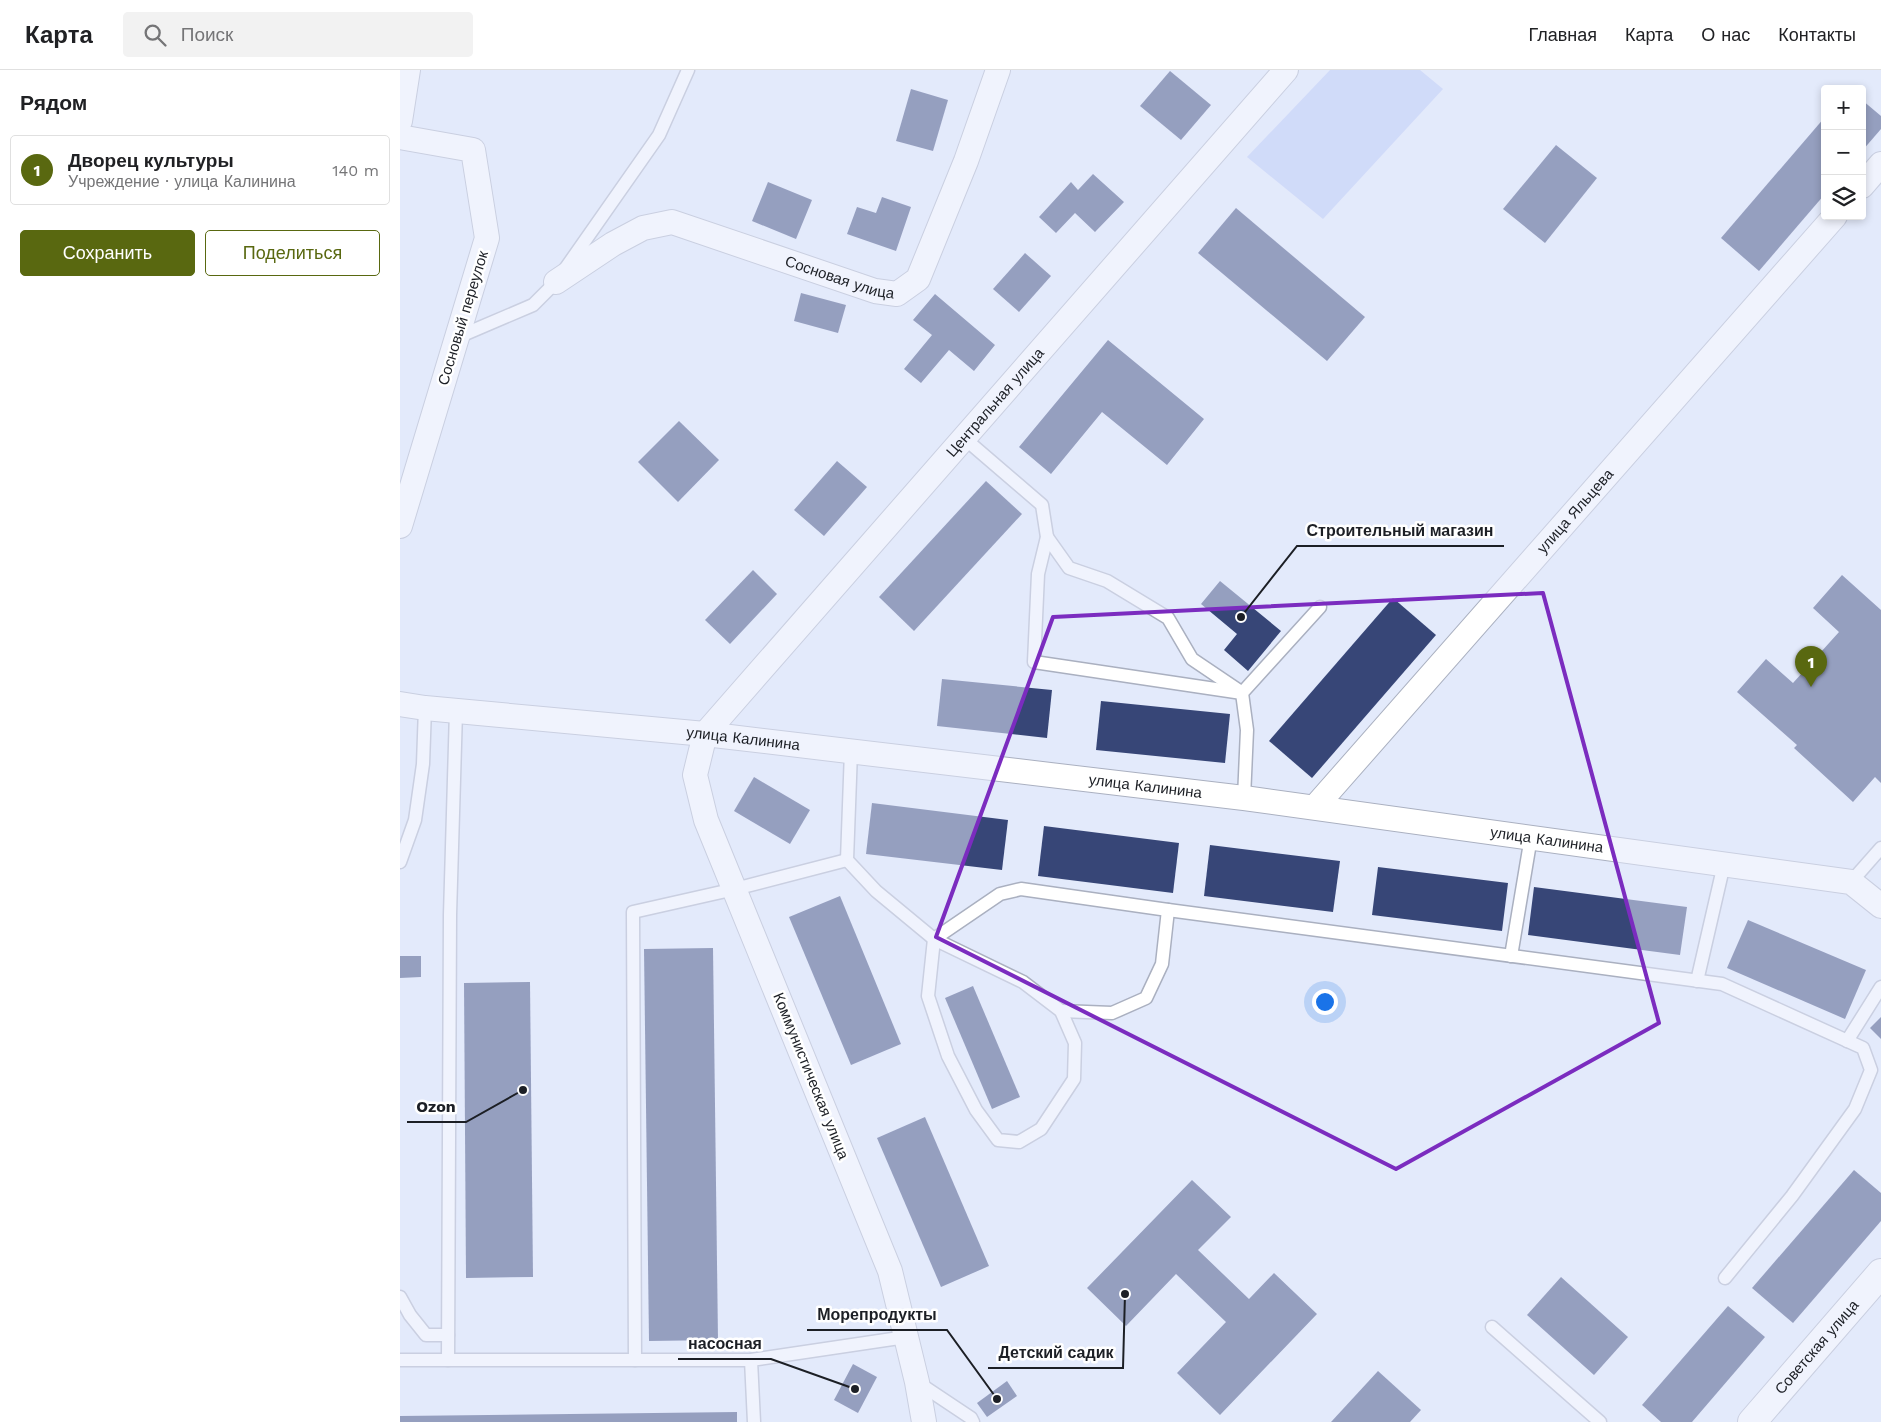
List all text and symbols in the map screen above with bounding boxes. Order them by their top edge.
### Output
search box [123,12,473,57]
text: Карта [25,21,93,49]
icon: search [141,21,169,49]
text: Поиск [181,23,233,46]
text: Главная [1528,24,1597,45]
text: Карта [1625,24,1673,45]
text: О нас [1701,24,1750,45]
text: Контакты [1778,24,1856,45]
map controls [1821,85,1866,220]
button: + [1821,85,1866,130]
text: Рядом [20,90,87,115]
button: − [1821,130,1866,175]
text: Дворец культуры [68,149,234,172]
text: 1 [34,161,40,180]
text: 140 m [332,161,379,180]
text: Учреждение · улица Калинина [68,172,296,191]
button: layers [1821,175,1866,220]
button: Сохранить [20,230,195,276]
button: Поделиться [205,230,380,276]
street label: Сосновый переулок [434,248,492,387]
street label: Сосновая улица [783,252,896,303]
street label: Центральная улица [943,344,1048,461]
street label: улица Яльцева [1533,465,1618,557]
callout: Строительный магазин [1297,515,1504,546]
text: Строительный магазин [1307,521,1493,540]
pin: 1 [1795,646,1827,687]
street label: улица Калинина [686,723,802,754]
street label: улица Калинина [1088,771,1204,802]
street label: улица Калинина [1489,823,1605,857]
your location [1312,989,1338,1015]
street label: Коммунистическая улица [769,990,853,1163]
callout: Ozon [407,1091,466,1122]
text: Ozon [416,1097,456,1116]
street label: Советская улица [1771,1296,1863,1398]
callout: Морепродукты [807,1299,947,1330]
text: Морепродукты [817,1305,937,1324]
callout: насосная [678,1328,771,1359]
text: насосная [688,1334,762,1353]
callout: Детский садик [988,1337,1123,1368]
text: Детский садик [998,1343,1115,1362]

